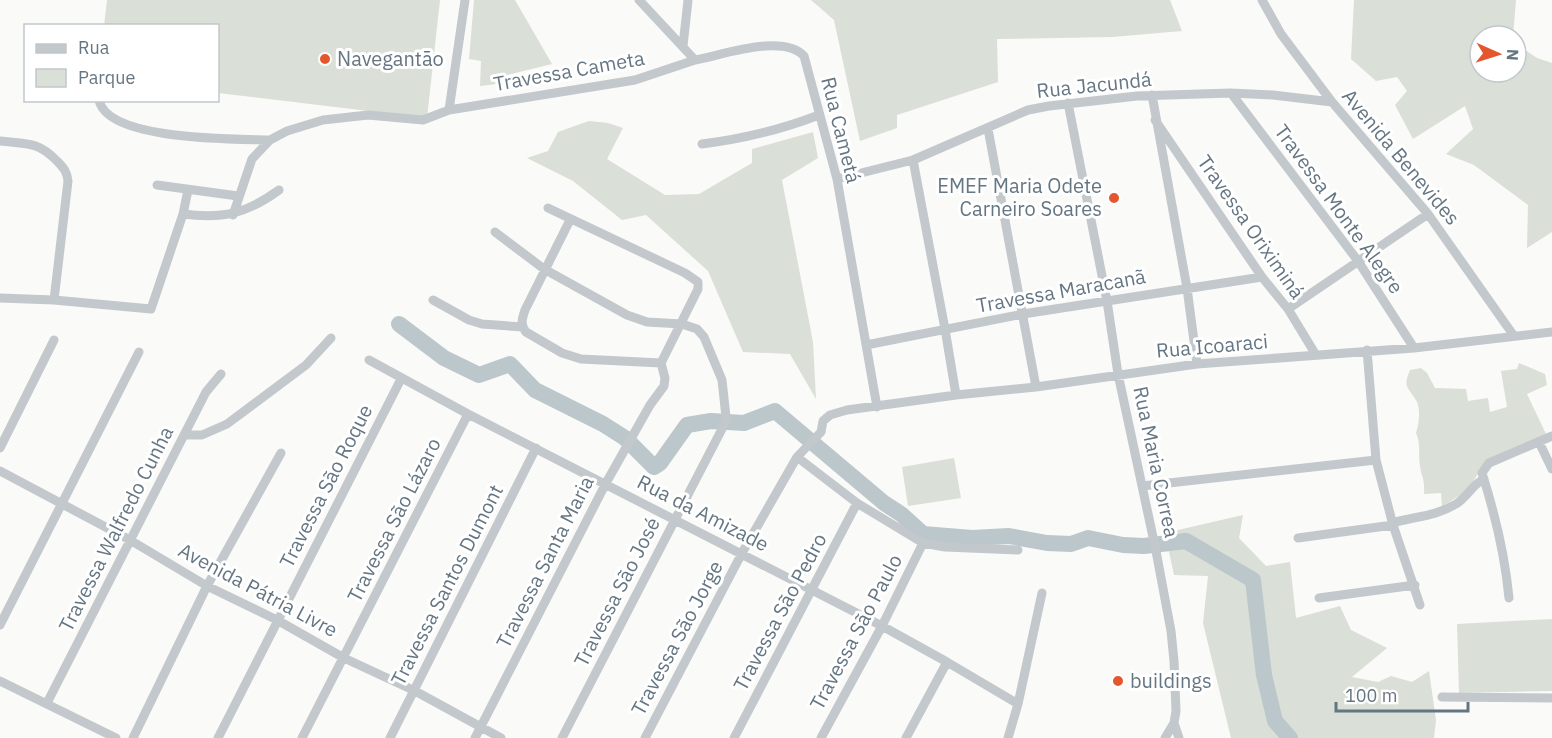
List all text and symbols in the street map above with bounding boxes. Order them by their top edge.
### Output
legend [24,24,219,102]
north arrow [1468,24,1528,84]
text: Rua [78,36,110,59]
street label: Travessa Cameta [491,44,647,97]
place label: Navegantão [337,45,444,72]
text: N [1503,48,1523,61]
marker: Navegantão [318,52,332,66]
street label: Rua Jacundá [1035,65,1153,104]
text: Parque [78,66,136,89]
street label: Rua Cametá [815,74,868,186]
street label: Avenida Benevides [1336,83,1466,230]
street label: Travessa Monte Alegre [1269,119,1410,299]
street label: Travessa Oriximiná [1192,149,1311,304]
place label: EMEF Maria Odete Carneiro Soares [937,172,1102,222]
marker: EMEF Maria Odete Carneiro Soares [1107,191,1121,205]
street label: Travessa Maracanã [974,262,1148,319]
street label: Rua Icoaraci [1155,327,1269,364]
street label: Rua Maria Correa [1127,384,1186,540]
street label: Travessa São Roque [273,400,378,572]
street label: Travessa Walfredo Cunha [52,421,179,636]
street label: Travessa São Lázaro [340,433,447,607]
street label: Rua da Amizade [633,468,774,557]
street label: Travessa Santa Maria [489,471,600,652]
street label: Travessa Santos Dumont [384,480,509,690]
street label: Travessa São José [567,513,666,671]
street label: Travessa São Pedro [727,528,832,695]
street label: Avenida Pátria Livre [174,536,343,643]
street label: Travessa São Paulo [803,549,908,714]
street label: Travessa São Jorge [624,556,729,720]
place label: buildings [1130,667,1212,694]
marker: buildings [1111,674,1125,688]
scale bar [1336,675,1468,713]
text: 100 m [1345,684,1397,707]

